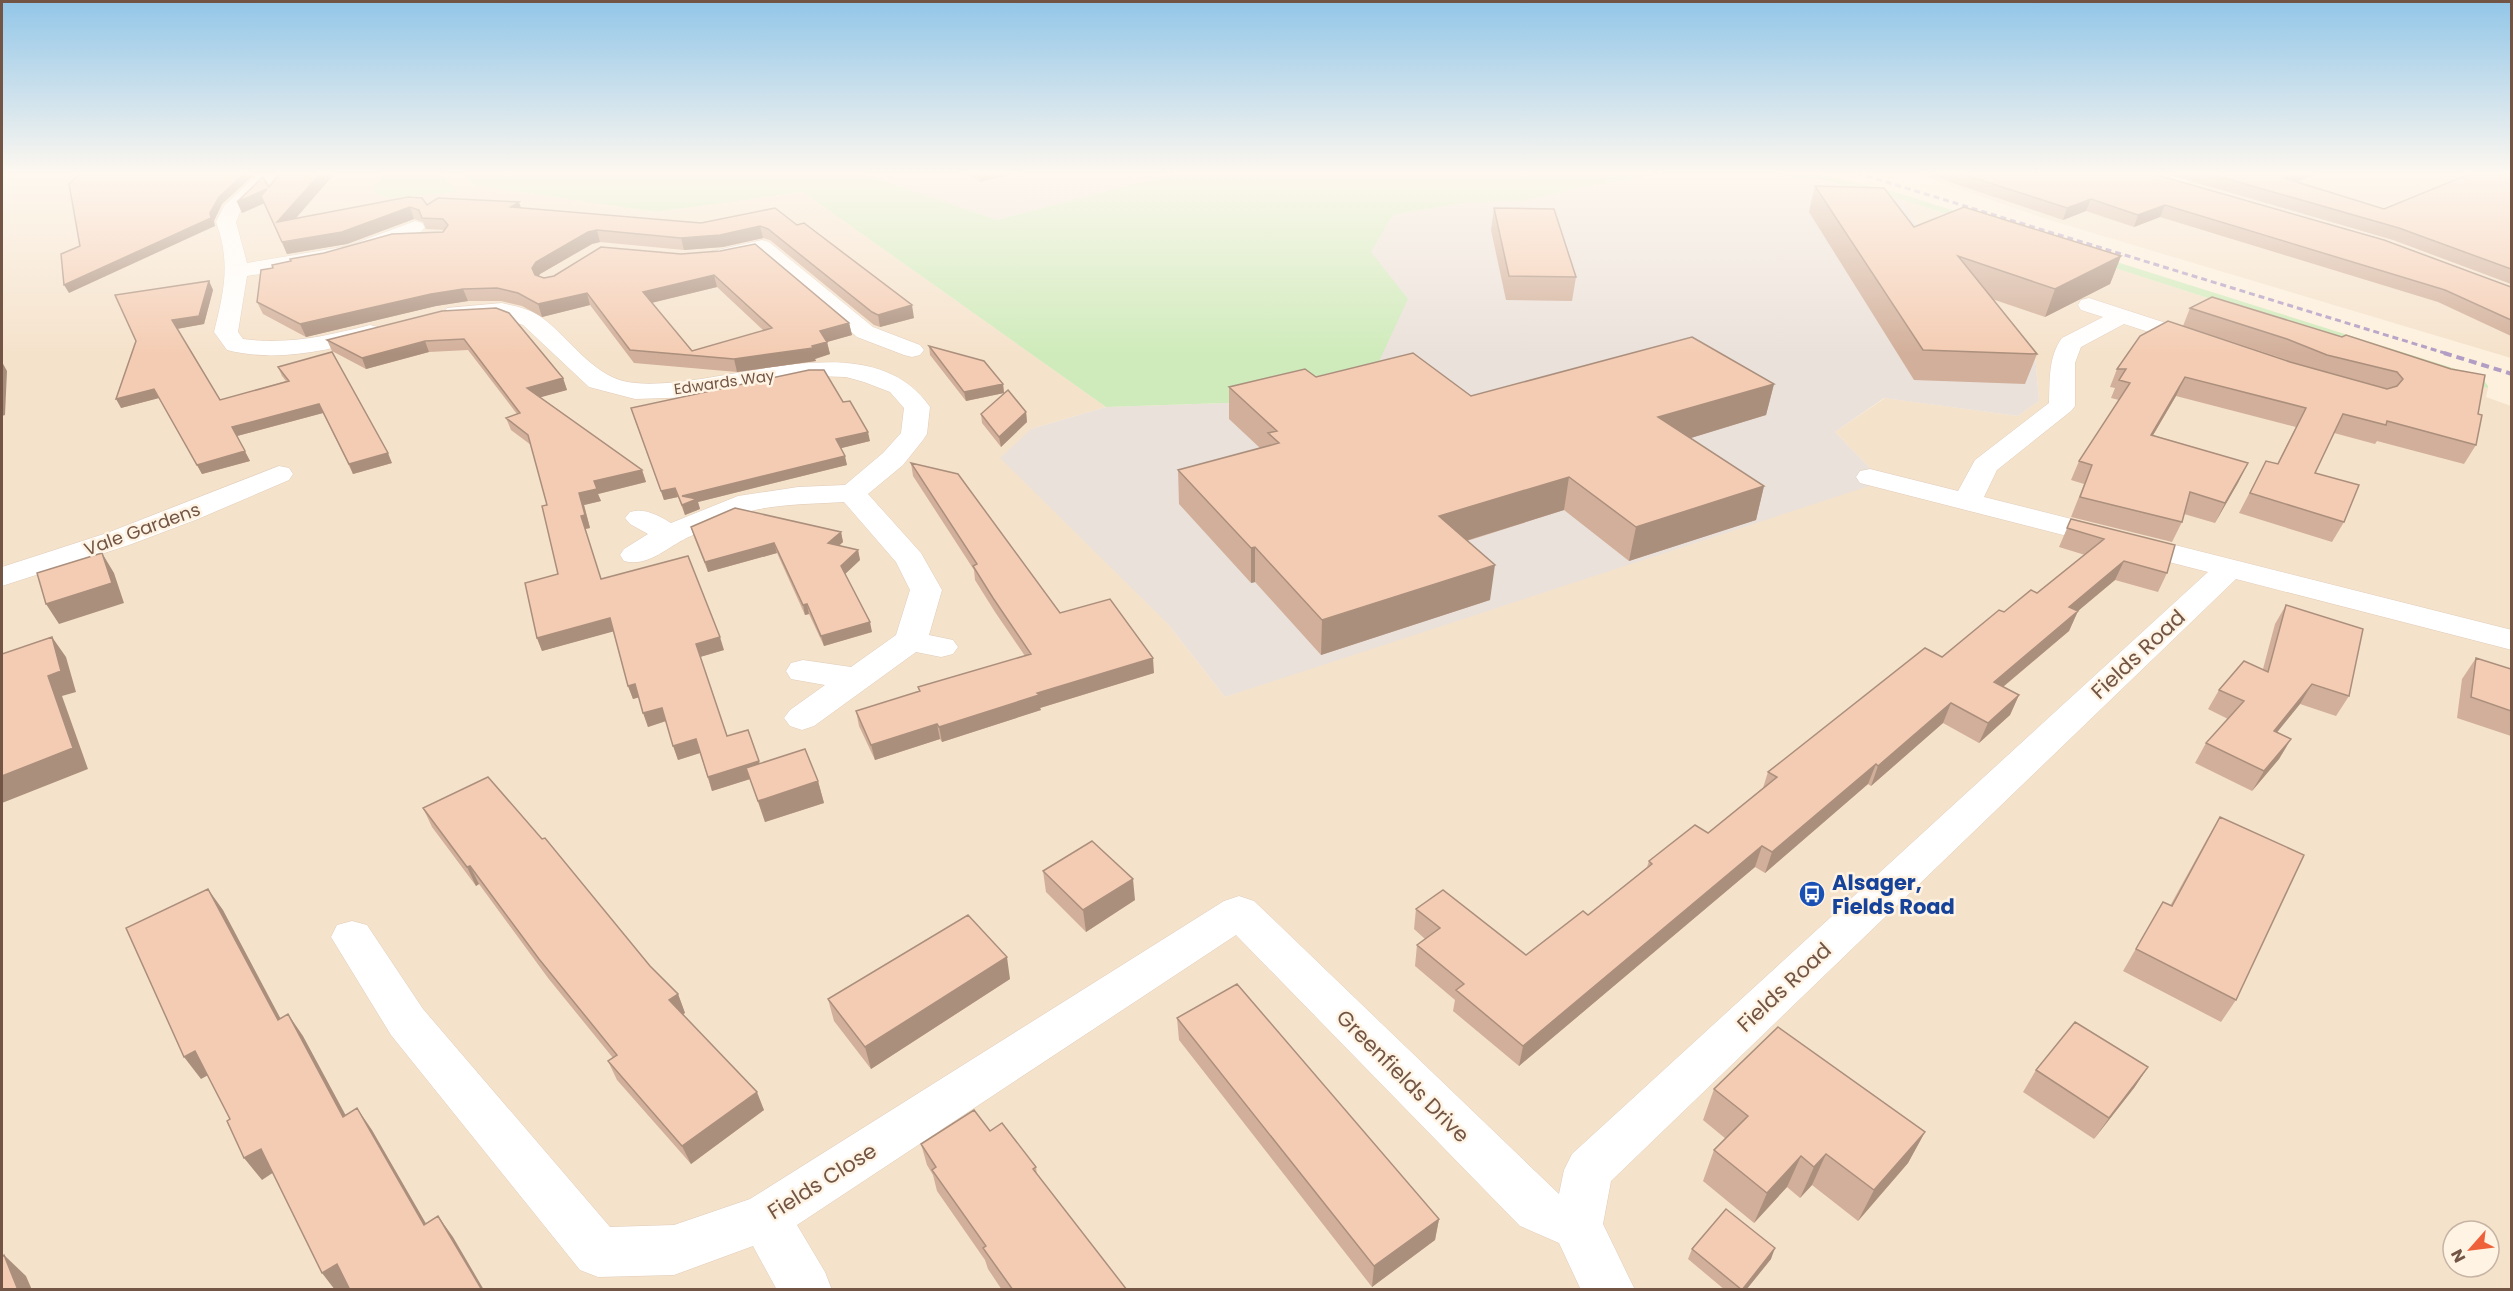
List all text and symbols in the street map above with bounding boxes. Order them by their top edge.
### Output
street label: Edwards Way [672,364,776,399]
street label: Vale Gardens [80,496,204,562]
street label: Fields Road [2084,603,2192,705]
place label: Alsager, Fields Road [1832,868,1955,921]
bus stop icon: Alsager, Fields Road [1797,879,1827,909]
street label: Fields Road [1730,936,1838,1038]
street label: Greenfields Drive [1330,1003,1476,1149]
street label: Fields Close [762,1136,882,1226]
north arrow [2441,1219,2501,1279]
text: N [2445,1245,2471,1267]

